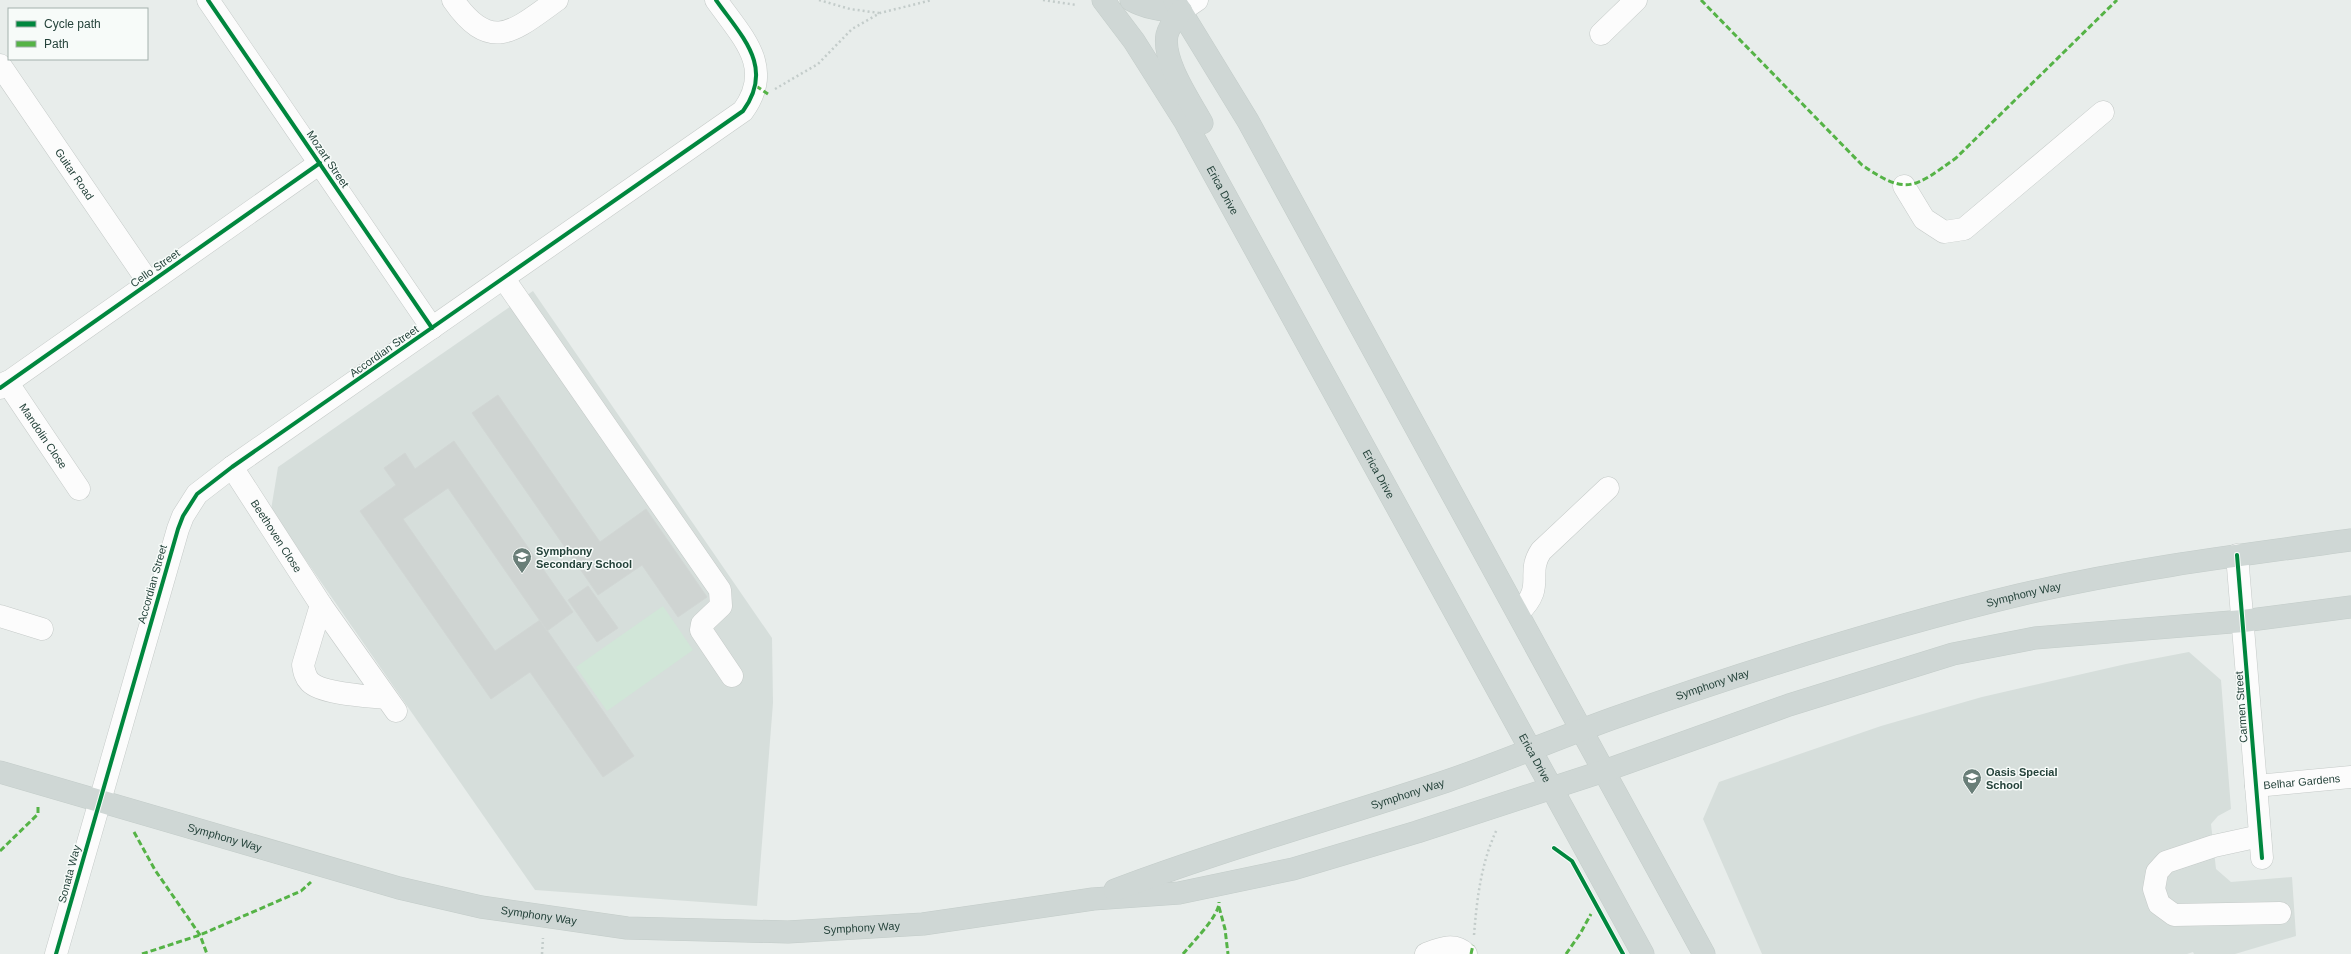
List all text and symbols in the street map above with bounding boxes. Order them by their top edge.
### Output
legend [8,8,148,60]
text: Cycle path [44,17,101,31]
text: Path [44,37,69,51]
street label: Mozart Street [305,128,351,190]
street label: Guitar Road [53,146,96,202]
street label: Erica Drive [1204,164,1241,217]
street label: Cello Street [128,247,182,289]
street label: Accordian Street [347,323,421,379]
street label: Mandolin Close [17,401,69,471]
street label: Erica Drive [1361,448,1397,501]
street label: Beethoven Close [249,497,304,574]
street label: Accordian Street [135,543,169,625]
place label: Symphony Secondary School [536,545,632,570]
school or university icon: Symphony Secondary School [511,546,533,574]
street label: Symphony Way [1985,580,2063,609]
street label: Symphony Way [1674,666,1751,702]
street label: Carmen Street [2233,671,2249,743]
street label: Erica Drive [1517,731,1553,784]
place label: Oasis Special School [1986,766,2058,791]
school or university icon: Oasis Special School [1961,767,1983,795]
street label: Belhar Gardens [2263,772,2341,791]
street label: Symphony Way [1369,776,1446,811]
street label: Symphony Way [186,821,264,854]
street label: Sonata Way [56,843,83,904]
street label: Symphony Way [500,904,578,927]
street label: Symphony Way [823,919,901,936]

